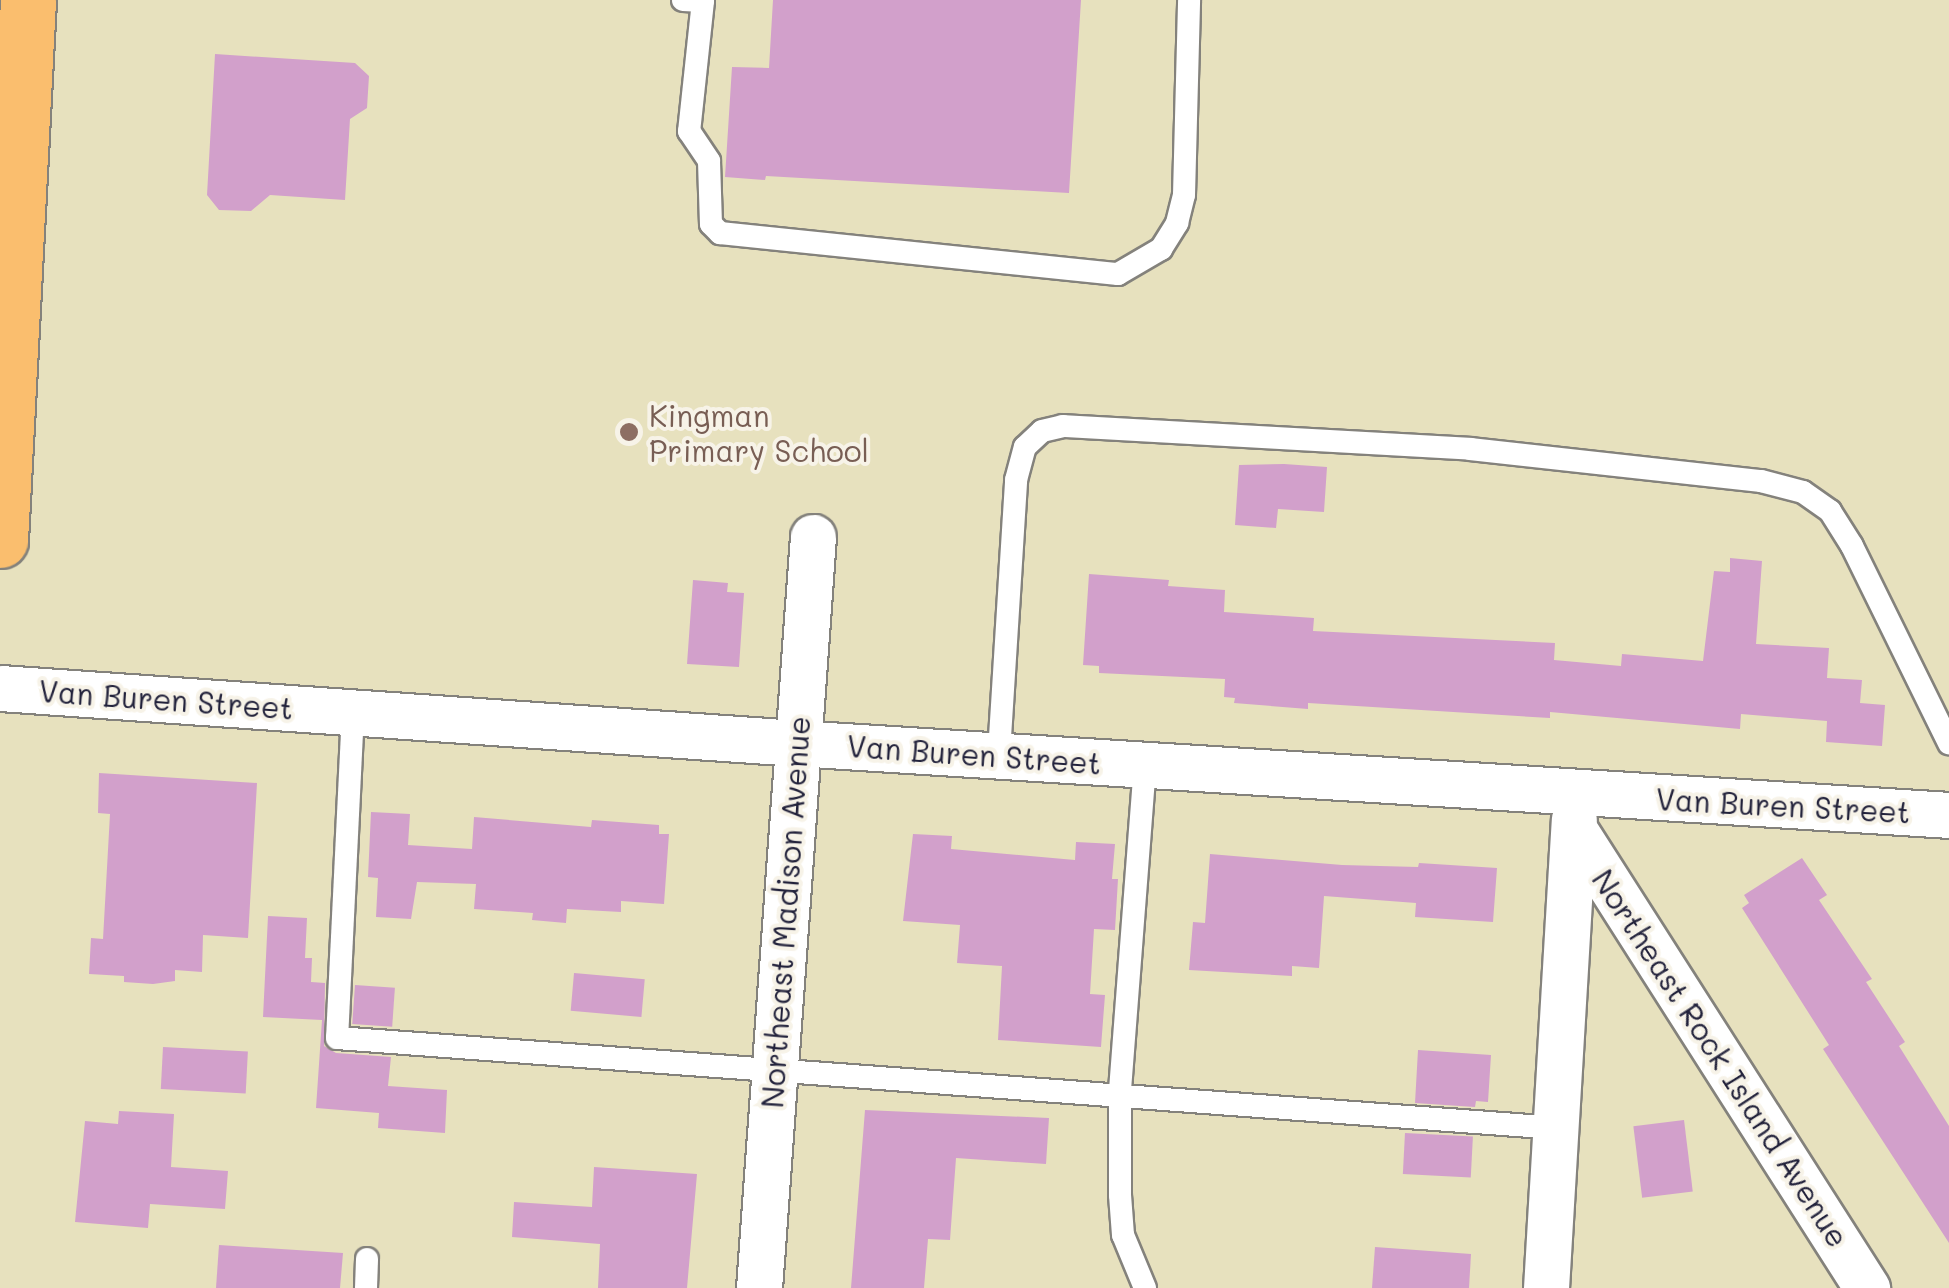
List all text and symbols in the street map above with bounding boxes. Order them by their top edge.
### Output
place label: Kingman Primary School [649,397,869,468]
marker: Kingman Primary School [618,421,640,443]
street label: Van Buren Street [38,672,294,726]
street label: Northeast Madison Avenue [753,715,817,1109]
street label: Van Buren Street [846,727,1102,781]
street label: Van Buren Street [1655,780,1911,830]
street label: Northeast Rock Island Avenue [1585,862,1857,1254]

